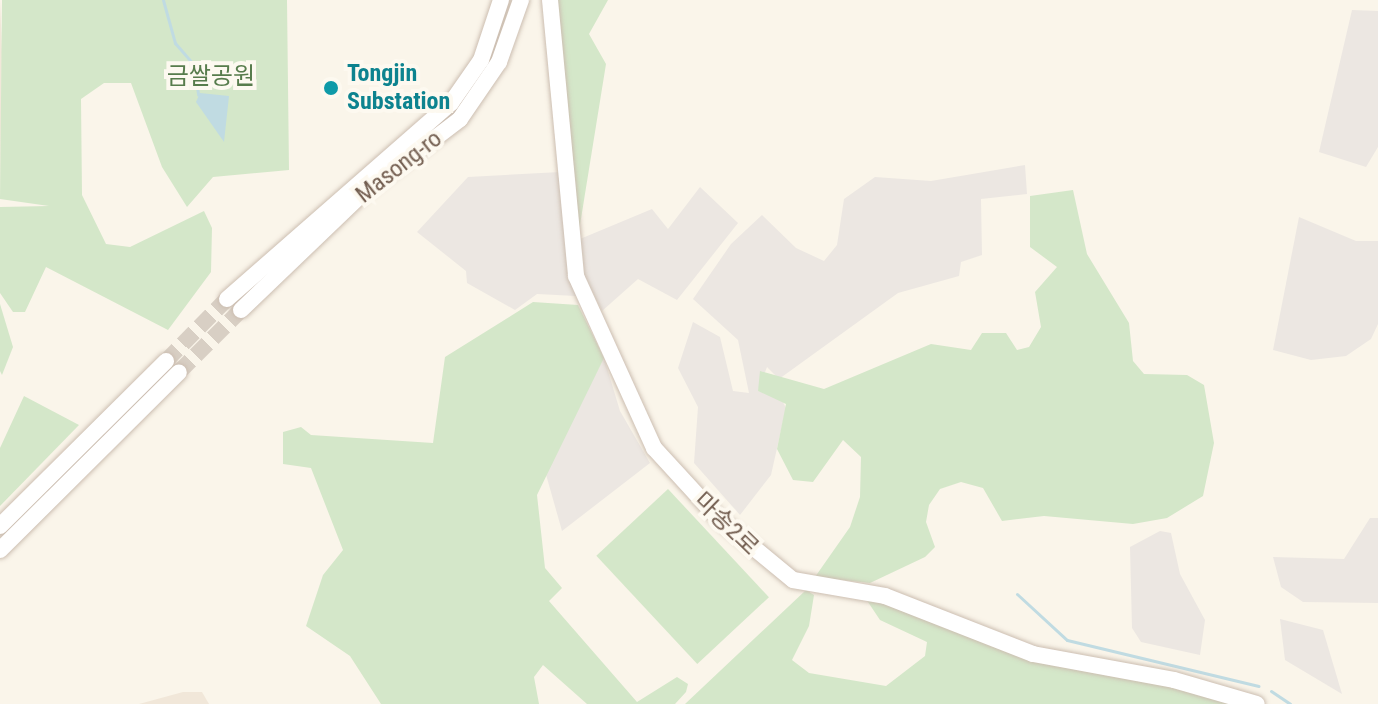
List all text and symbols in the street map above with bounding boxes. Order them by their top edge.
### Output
place label: Tongjin Substation [347,60,450,116]
park label: 금쌀공원 [167,63,255,91]
marker: Tongjin Substation [322,79,340,97]
street label: Masong-ro [350,125,448,209]
street label: 마송2로 [688,487,764,561]

